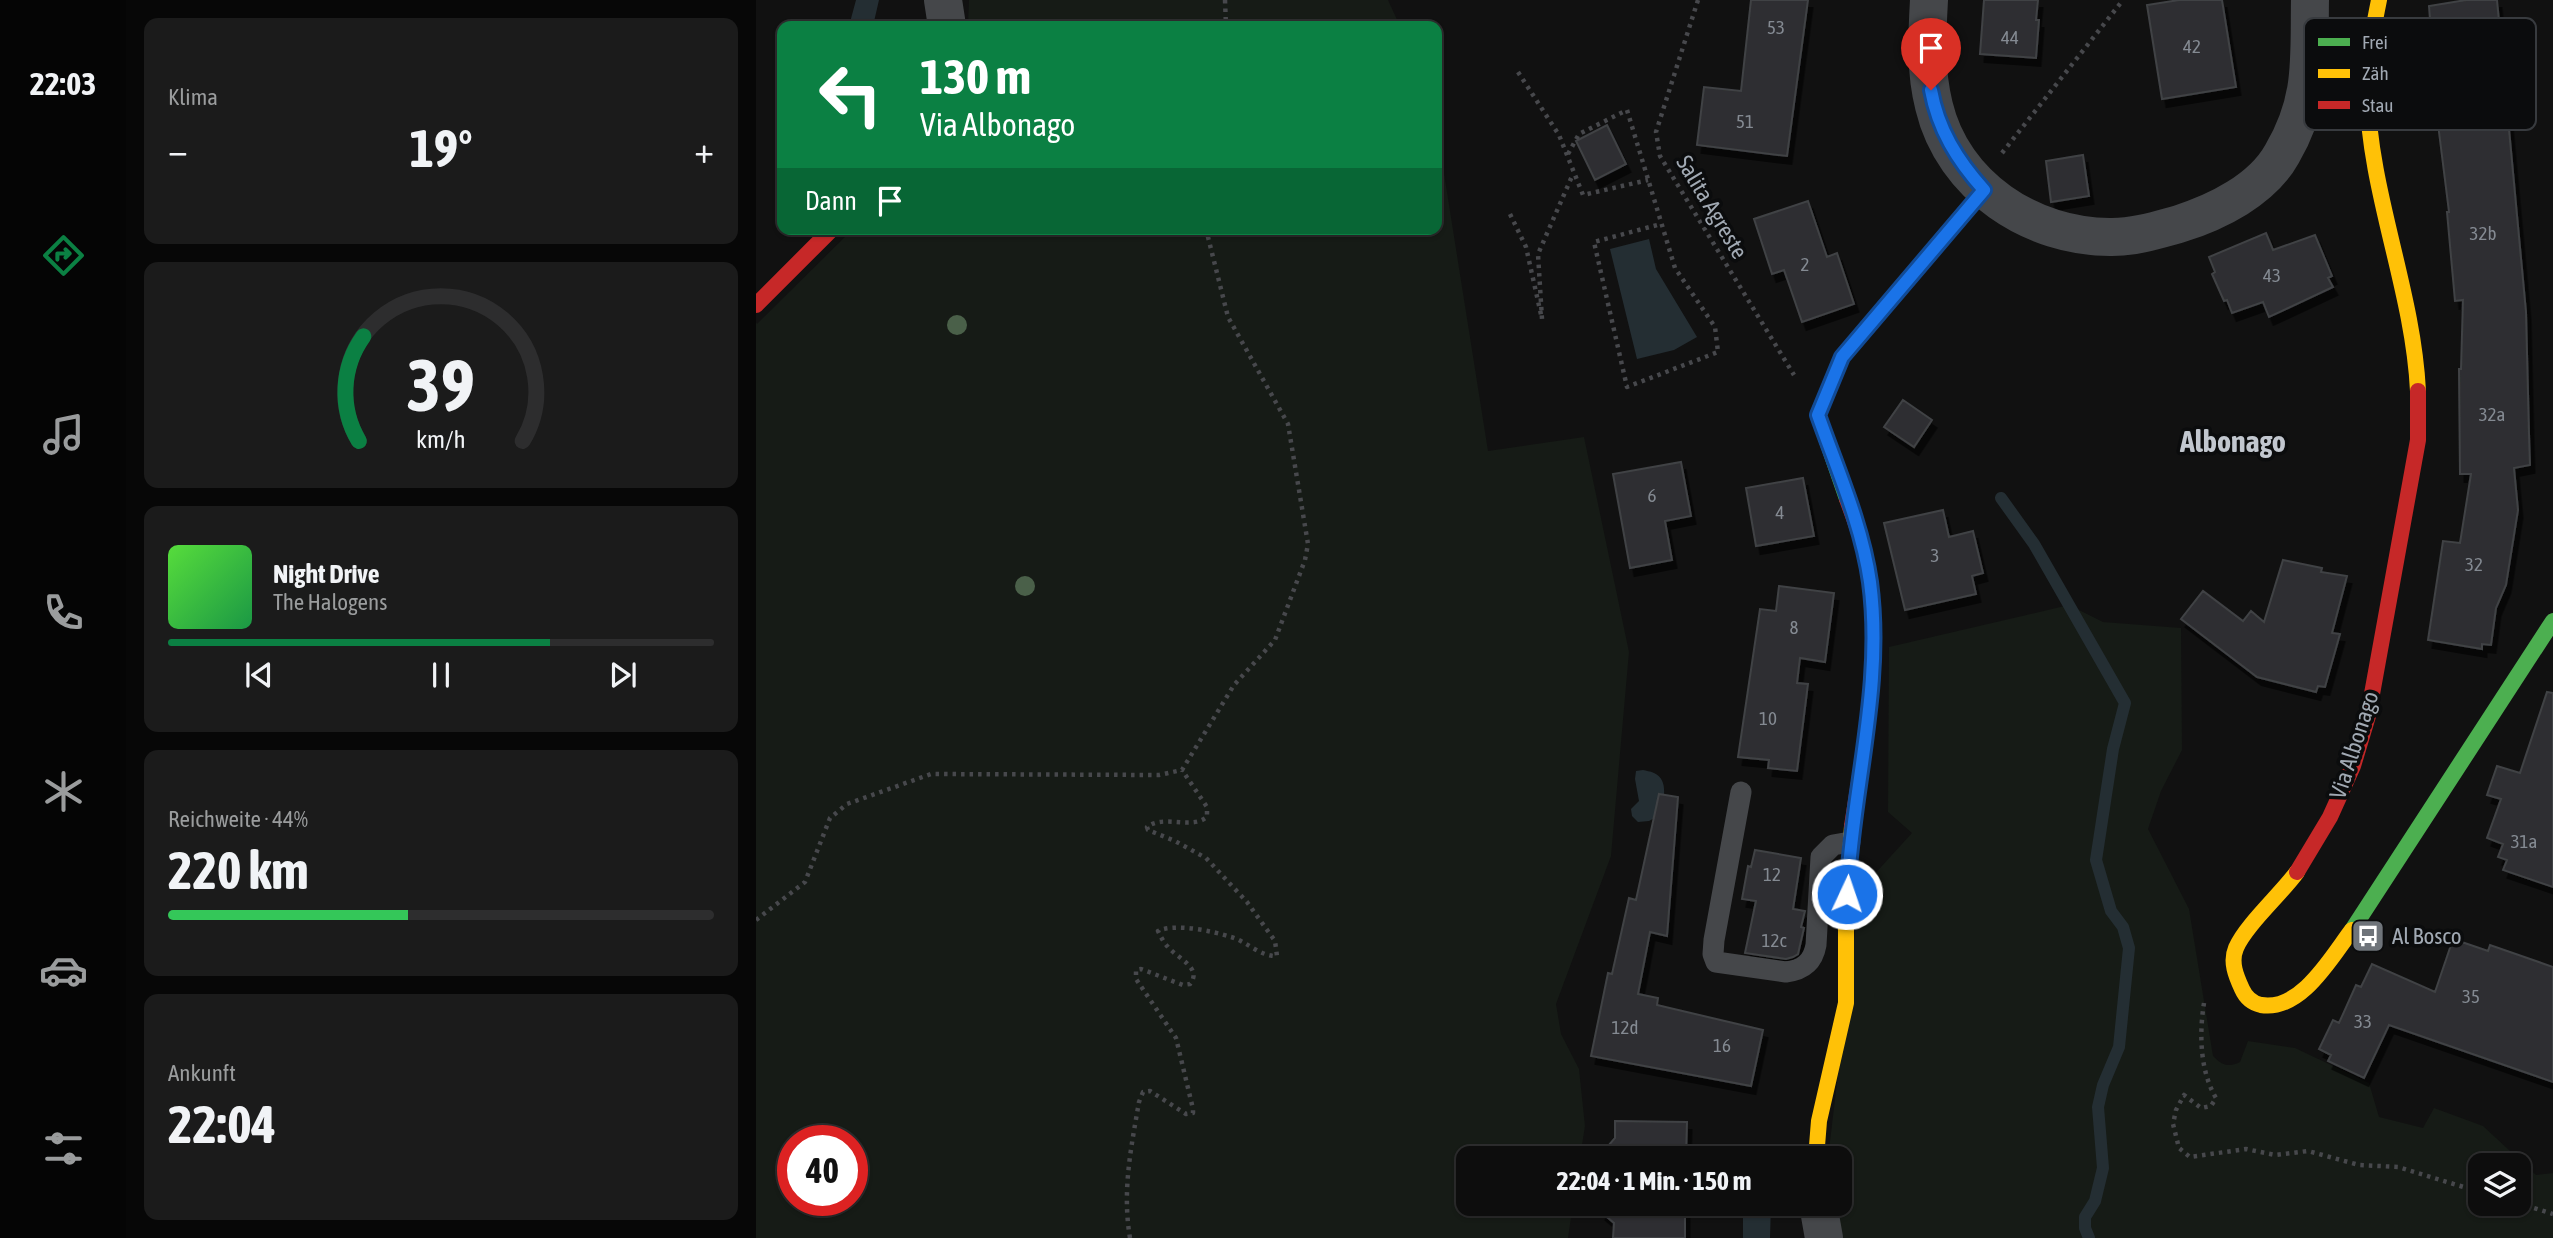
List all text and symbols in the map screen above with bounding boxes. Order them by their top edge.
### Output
house number: 53 [1767,16,1785,38]
pin [1901,18,1961,90]
legend [2304,18,2536,130]
house number: 44 [2001,26,2019,48]
icon: arrive [1912,29,1950,67]
text: Frei [2362,31,2388,53]
house number: 42 [2183,35,2201,57]
text: 130 m [920,48,1031,104]
icon: left [805,49,896,140]
text: Zäh [2362,62,2389,84]
text: 22:03 [30,65,96,102]
text: Klima [168,84,218,110]
text: Stau [2362,94,2393,116]
text: Via Albonago [920,106,1075,143]
house number: 51 [1736,110,1754,132]
text: 19° [409,118,473,178]
text: − [168,128,188,171]
text: + [694,128,714,171]
street label: Salita Agreste [1671,151,1753,263]
icon: arrive [871,182,909,220]
text: Dann [805,186,857,216]
house number: 32b [2470,222,2496,244]
icon: directions [39,231,88,280]
house number: 2 [1801,253,1809,275]
house number: 43 [2263,264,2281,286]
text: 39 [407,343,475,426]
house number: 32a [2479,403,2505,425]
icon: music [39,410,88,459]
district label: Albonago [2179,424,2286,458]
text: km/h [416,425,466,453]
house number: 6 [1648,484,1657,506]
house number: 4 [1776,501,1785,523]
house number: 3 [1931,544,1939,566]
house number: 32 [2465,553,2483,575]
text: Night Drive [273,559,380,589]
icon: phone [39,588,88,637]
text: The Halogens [273,589,387,615]
house number: 8 [1790,616,1799,638]
icon: previous [240,656,278,694]
icon: pause [422,656,460,694]
icon: next [604,656,642,694]
street label: Via Albonago [2324,688,2384,802]
house number: 10 [1759,707,1777,729]
icon: climate [39,767,88,816]
text: Reichweite · 44% [168,806,308,832]
house number: 31a [2511,830,2537,852]
text: 220 km [168,840,309,900]
position arrow [1810,857,1884,931]
house number: 12 [1763,863,1781,885]
bus stop icon: Al Bosco [2349,917,2387,955]
place label: Al Bosco [2392,923,2462,949]
house number: 12c [1762,929,1787,951]
icon: car [39,946,88,995]
house number: 35 [2462,985,2480,1007]
house number: 33 [2354,1010,2372,1032]
house number: 12d [1612,1016,1638,1038]
house number: 16 [1713,1034,1731,1056]
text: Ankunft [168,1060,236,1086]
text: 22:04 [168,1094,276,1154]
icon: filters [39,1124,88,1173]
speed limit sign: 40 [777,1125,868,1216]
map controls [2468,1153,2531,1216]
button: layers [2468,1153,2531,1216]
text: 22:04 · 1 Min. · 150 m [1557,1166,1751,1196]

